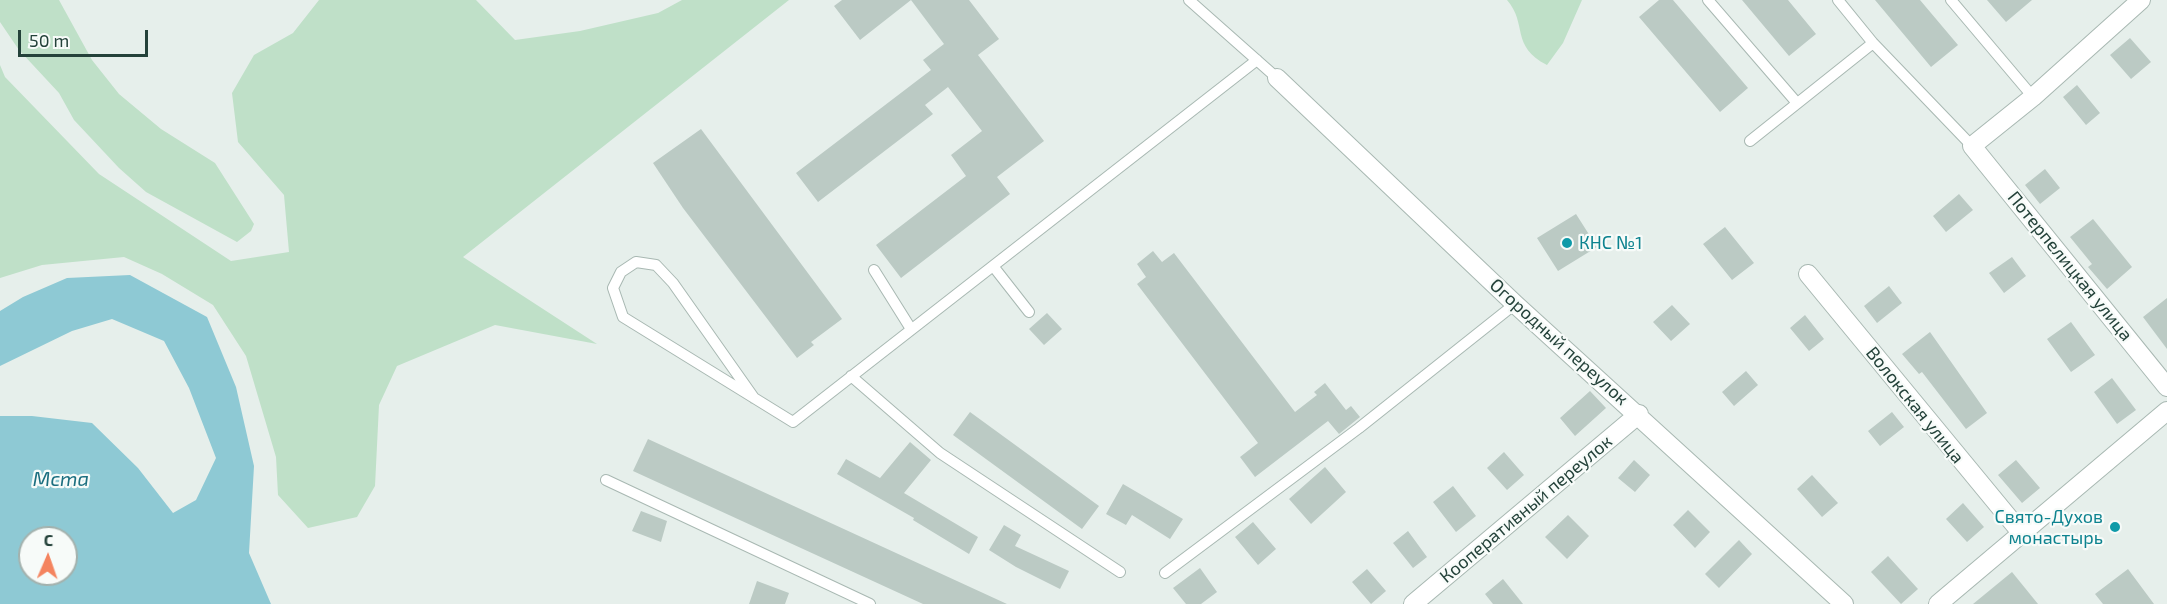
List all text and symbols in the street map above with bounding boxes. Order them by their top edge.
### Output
scale bar [21,18,152,56]
text: 50 m [29,29,69,51]
street label: Потерпелицкая улица [2003,187,2137,345]
place label: КНС №1 [1579,232,1642,254]
marker: КНС №1 [1560,236,1574,250]
street label: Огородный переулок [1485,274,1633,410]
street label: Волокская улица [1861,342,1969,468]
street label: Кооперативный переулок [1435,431,1617,587]
water label: Мста [33,467,89,491]
place label: Свято-Духов монастырь [1995,506,2103,548]
marker: Свято-Духов монастырь [2108,520,2122,534]
north arrow [18,526,78,586]
text: С [44,530,54,549]

